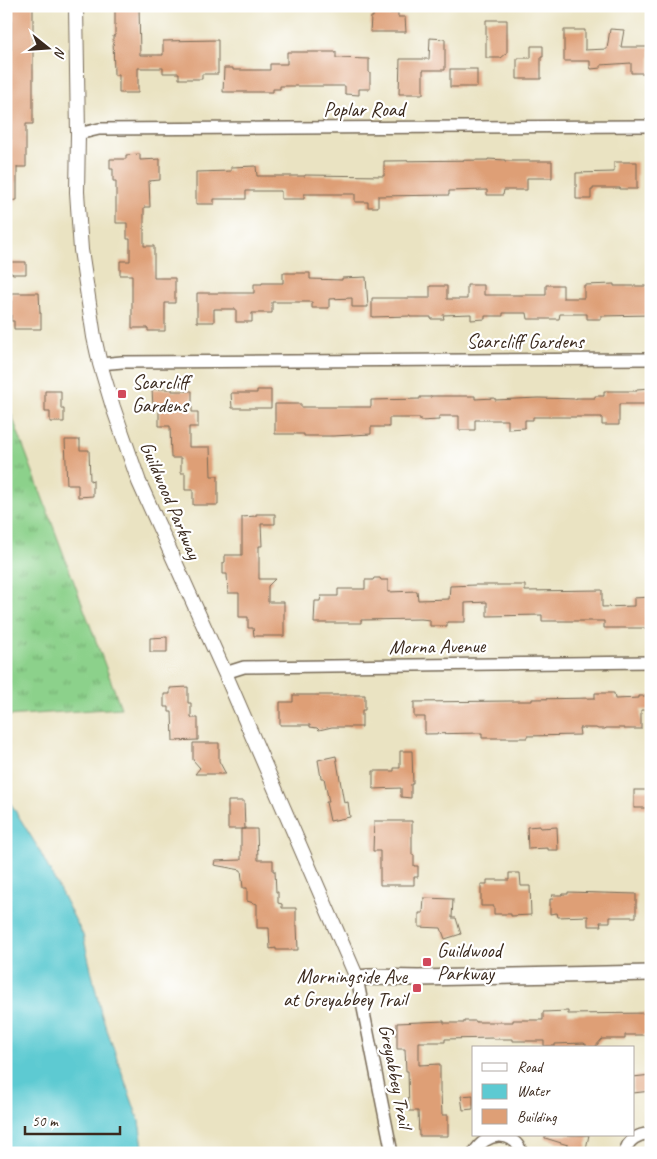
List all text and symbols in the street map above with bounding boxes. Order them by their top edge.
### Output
north arrow [22,22,72,72]
text: N [50,45,69,61]
street label: Poplar Road [324,97,408,122]
street label: Scarcliff Gardens [466,329,586,354]
place label: Scarcliff Gardens [132,370,193,418]
marker: Scarcliff Gardens [116,388,128,400]
street label: Guildwood Parkway [135,438,207,564]
street label: Morna Avenue [389,633,487,660]
place label: Guildwood Parkway [437,938,505,986]
marker: Guildwood Parkway [421,956,433,968]
place label: Morningside Ave at Greyabbey Trail [283,964,411,1012]
marker: Morningside Ave at Greyabbey Trail [411,982,423,994]
street label: Greyabbey Trail [373,1022,418,1134]
legend [472,1046,634,1136]
text: Road [517,1058,544,1077]
text: Water [517,1082,551,1101]
scale bar [25,1104,120,1136]
text: Building [517,1108,557,1127]
text: 50 m [32,1112,59,1131]

